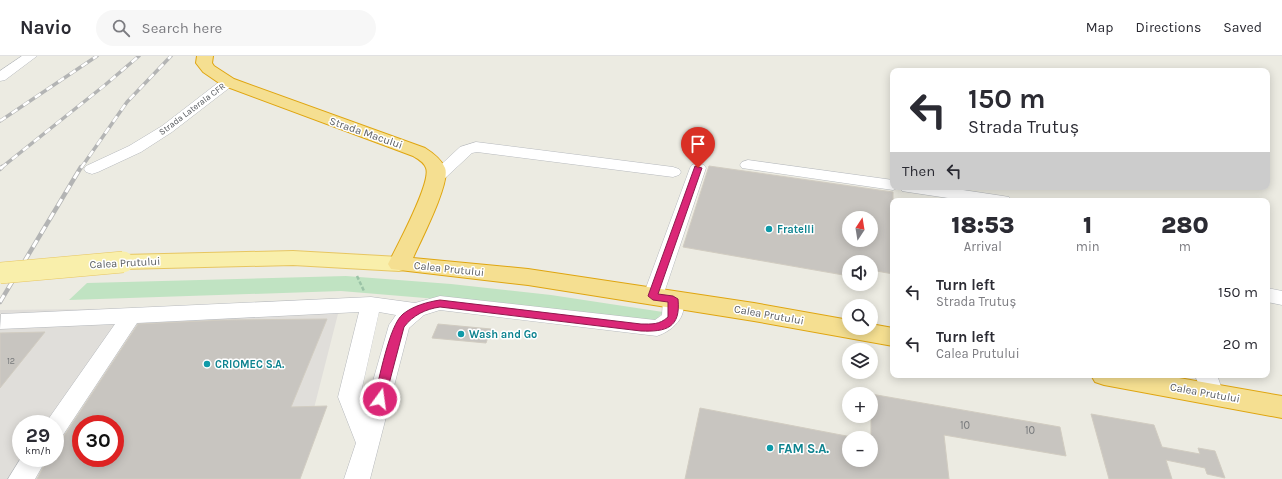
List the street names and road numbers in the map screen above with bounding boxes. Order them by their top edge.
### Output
street label: Strada Laterala CFR [157,81,227,137]
street label: Strada Macului [328,114,404,152]
street label: Calea Prutului [89,255,161,271]
street label: Calea Prutului [413,259,485,279]
street label: Calea Prutului [733,302,805,328]
street label: Calea Prutului [1169,380,1241,406]

